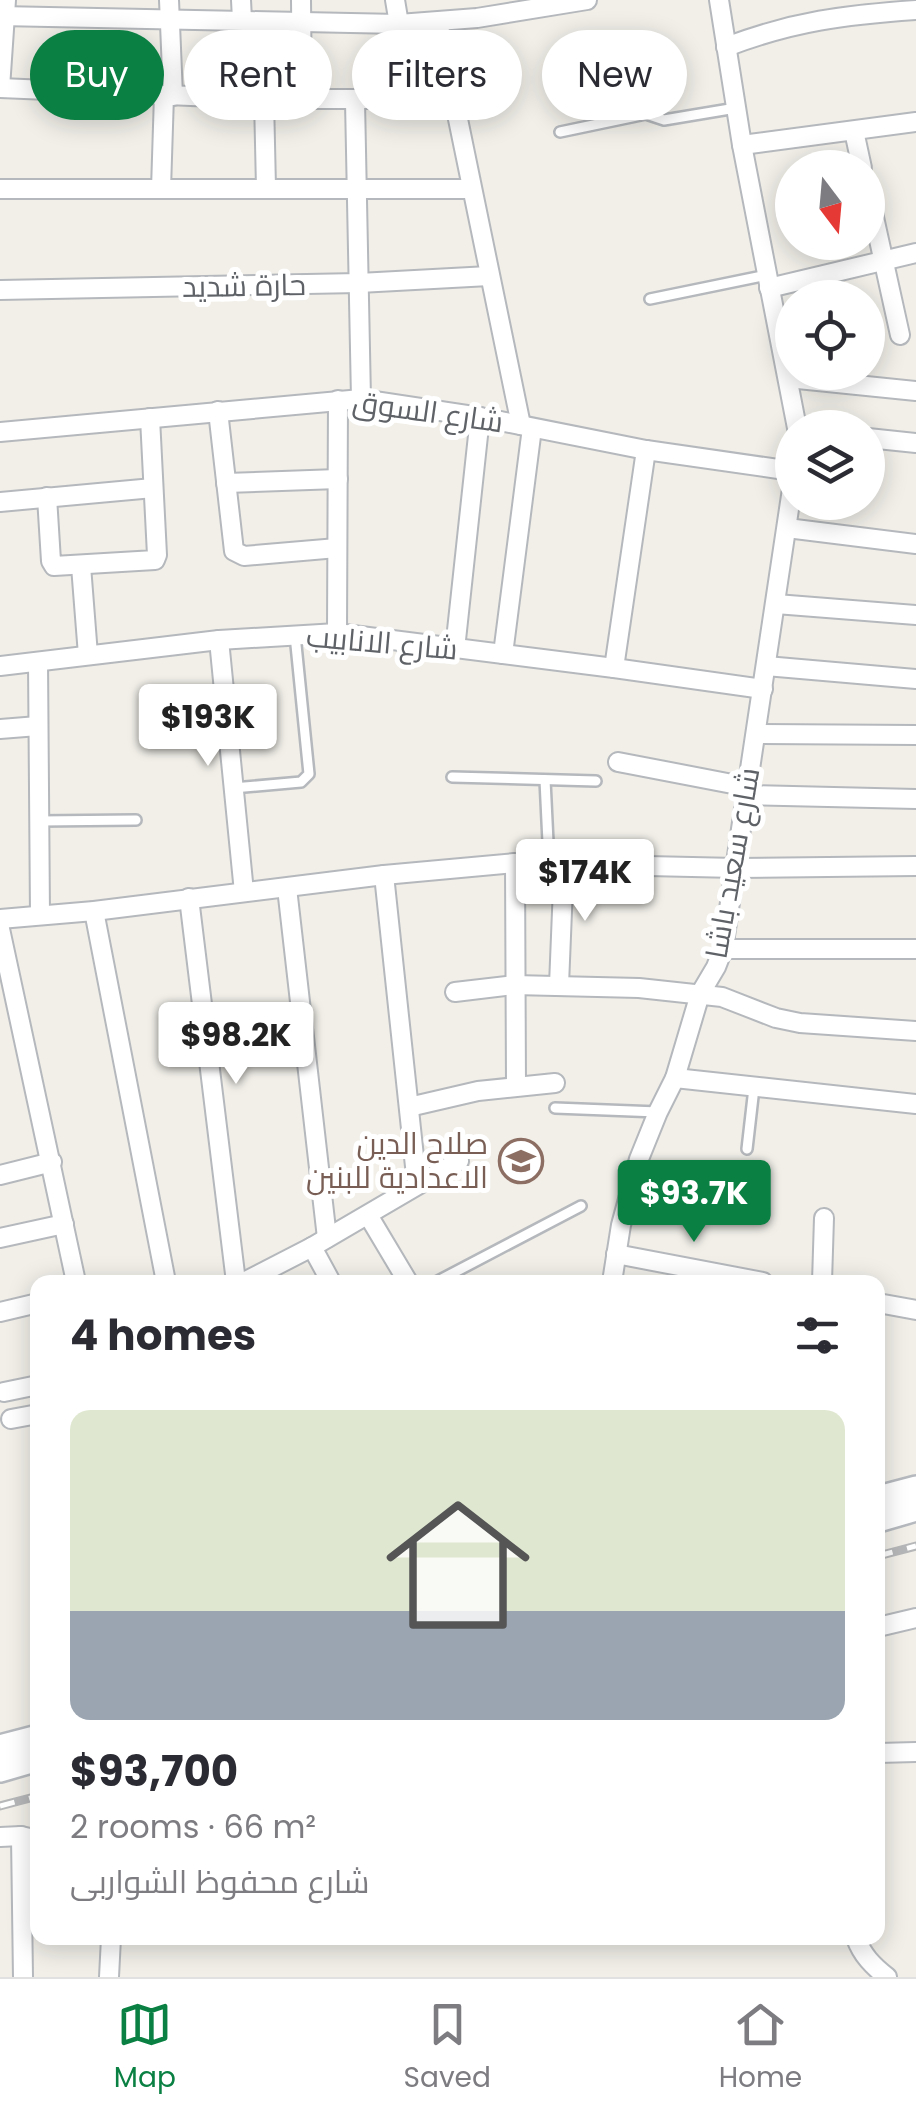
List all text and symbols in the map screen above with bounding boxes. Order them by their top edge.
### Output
chip: Buy [30,30,164,120]
chip: Rent [184,30,332,120]
chip: Filters [352,30,522,120]
chip: New [542,30,687,120]
north arrow [775,150,885,260]
map controls [775,150,885,520]
street label: حارة شديد [182,263,306,308]
button: locate [775,280,885,390]
street label: شارع السوق [350,380,506,443]
button: layers [775,410,885,520]
street label: شارع الانابيب [305,614,459,671]
pin: $193K [138,684,278,769]
text: $193K [161,694,255,739]
street label: شارع سعيد باشا [695,764,770,962]
pin: $174K [515,839,655,924]
text: $174K [538,849,632,894]
pin: $98.2K [155,1002,317,1087]
text: $98.2K [180,1012,292,1057]
place label: صلاح الدين الاعدادية للبنين [306,1122,488,1199]
school or university icon: صلاح الدين الاعدادية للبنين [498,1138,544,1184]
pin: $93.7K [613,1160,775,1245]
text: $93.7K [640,1170,748,1215]
text: 4 homes [70,1306,256,1365]
icon: filters [790,1308,845,1363]
icon: home [368,1475,548,1655]
text: $93,700 [70,1742,238,1801]
text: 2 rooms · 66 m² [70,1804,316,1849]
text: شارع محفوظ الشواربى [70,1859,370,1904]
tab: Map [114,1997,176,2099]
tab: Saved [404,1997,491,2099]
tab: Home [719,1997,802,2099]

